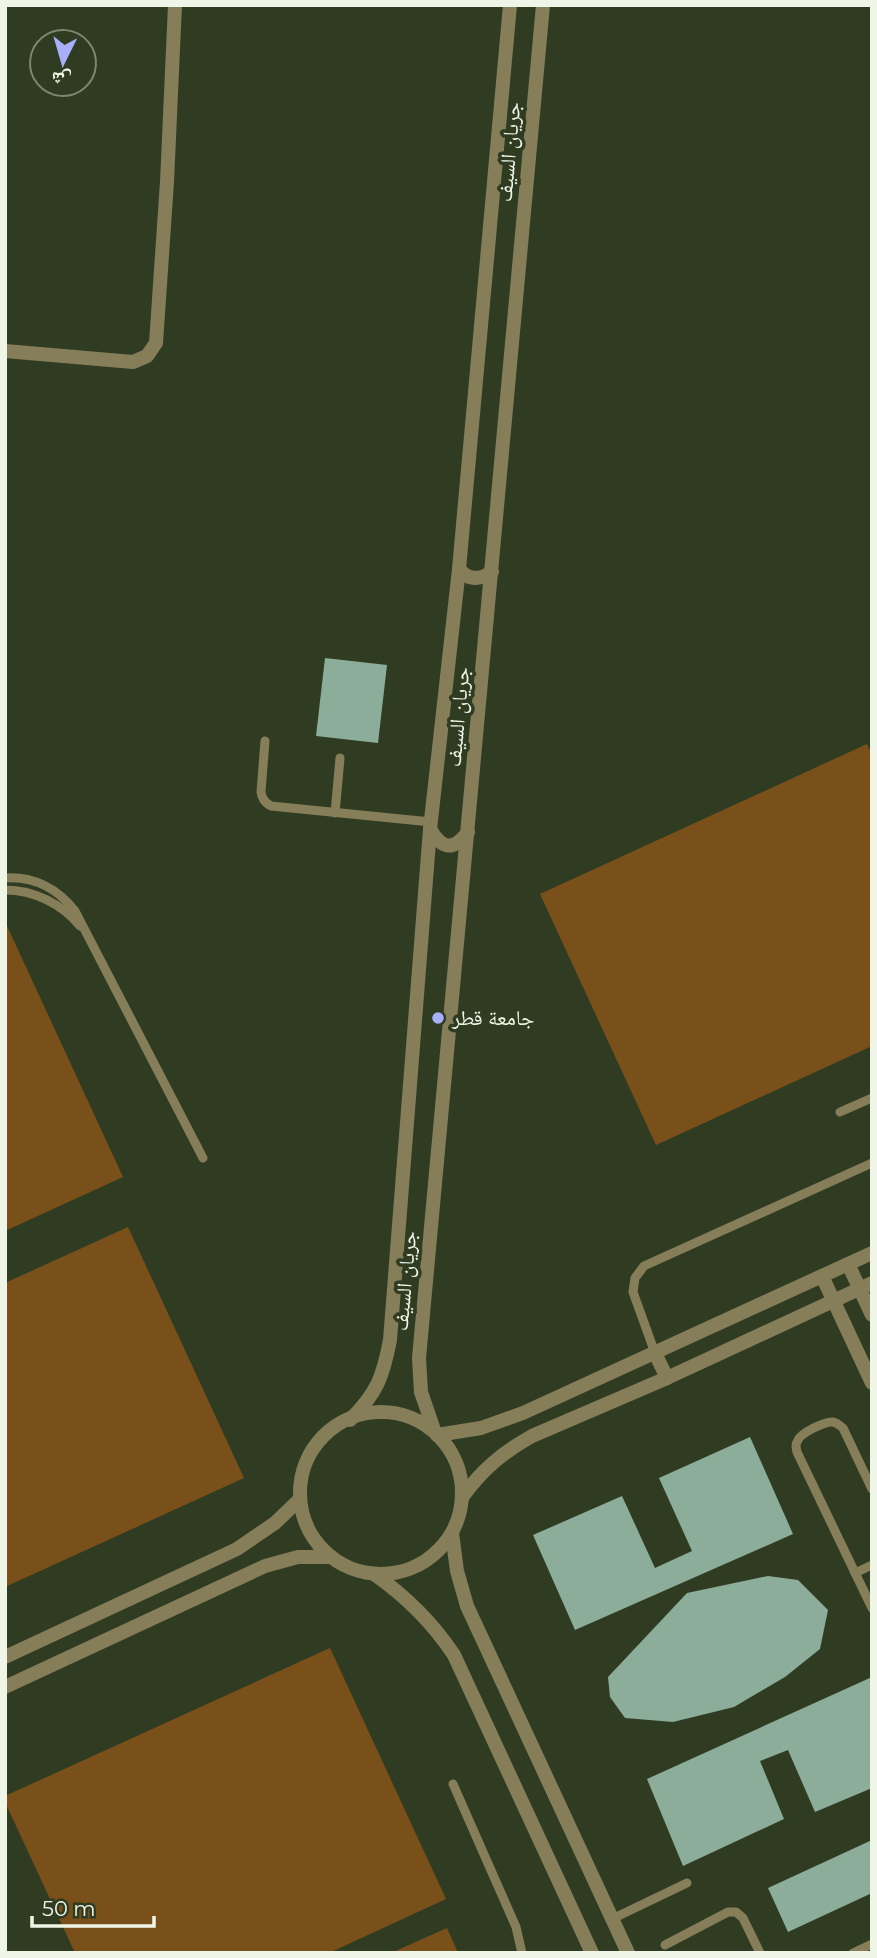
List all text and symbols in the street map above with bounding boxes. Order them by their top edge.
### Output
north arrow [28,28,98,98]
text: ش [51,67,73,92]
street label: جريان السيف [492,101,525,203]
street label: جريان السيف [441,666,474,768]
place label: جامعة قطر [451,1005,534,1030]
marker: جامعة قطر [430,1010,446,1026]
street label: جريان السيف [388,1230,421,1332]
scale bar [32,1884,154,1928]
text: 50 m [42,1896,96,1921]

